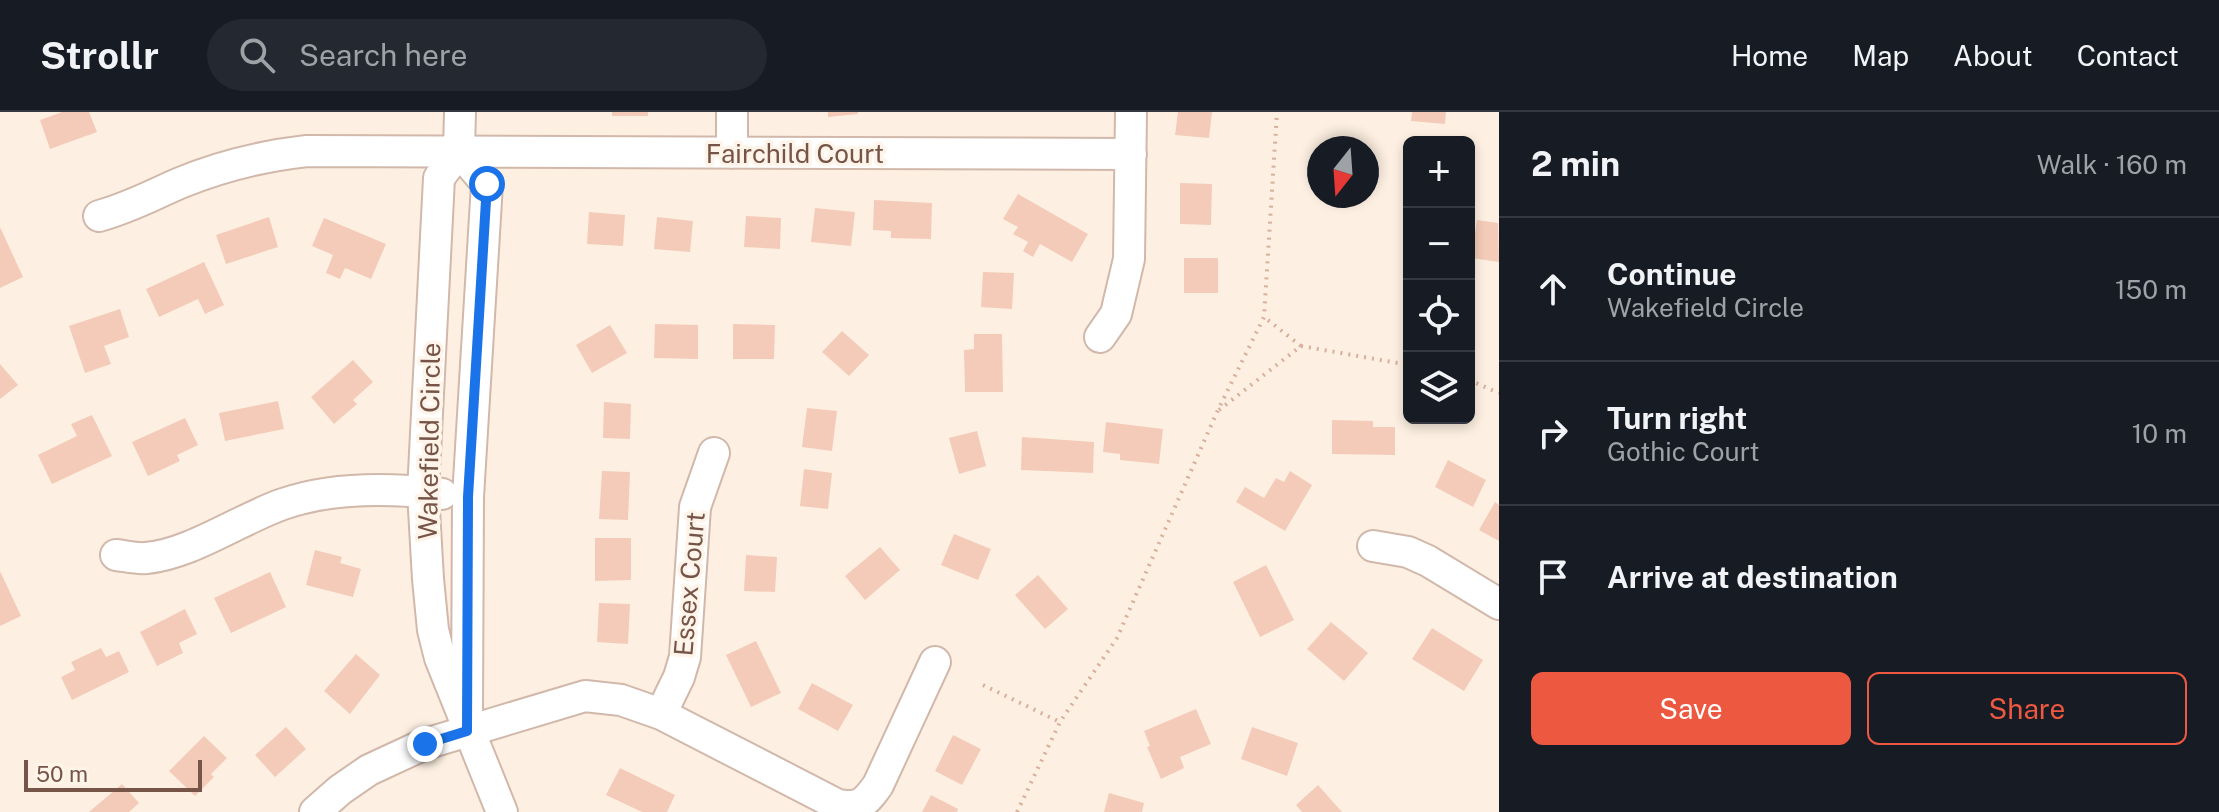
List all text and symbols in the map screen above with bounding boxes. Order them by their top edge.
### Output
search box [207,19,767,91]
text: Strollr [40,33,159,78]
icon: search [235,33,279,77]
text: Search here [299,37,467,73]
text: Home [1731,39,1808,72]
text: Map [1852,39,1909,72]
text: About [1953,39,2033,72]
text: Contact [2077,39,2179,72]
north arrow [1307,136,1379,208]
map controls [1403,136,1475,424]
button: + [1403,136,1475,208]
street label: Fairchild Court [706,138,884,169]
text: 2 min [1531,144,1620,184]
text: Walk · 160 m [2037,149,2187,180]
route start [469,166,505,202]
button: − [1403,208,1475,280]
text: Continue [1607,256,1737,292]
icon: ahead [1531,267,1575,311]
text: 150 m [2115,274,2187,305]
button: locate [1403,280,1475,352]
text: Wakefield Circle [1607,292,1804,323]
street label: Wakefield Circle [412,342,446,540]
button: layers [1403,352,1475,424]
text: Turn right [1607,400,1747,436]
icon: right [1531,411,1575,455]
text: 10 m [2132,418,2187,449]
text: Gothic Court [1607,436,1760,467]
street label: Essex Court [667,511,711,657]
icon: arrive [1531,555,1575,599]
text: Arrive at destination [1607,559,1898,595]
button: Save [1531,672,1851,745]
button: Share [1867,672,2187,745]
route end [407,726,443,762]
scale bar [24,756,202,792]
text: 50 m [36,761,88,787]

